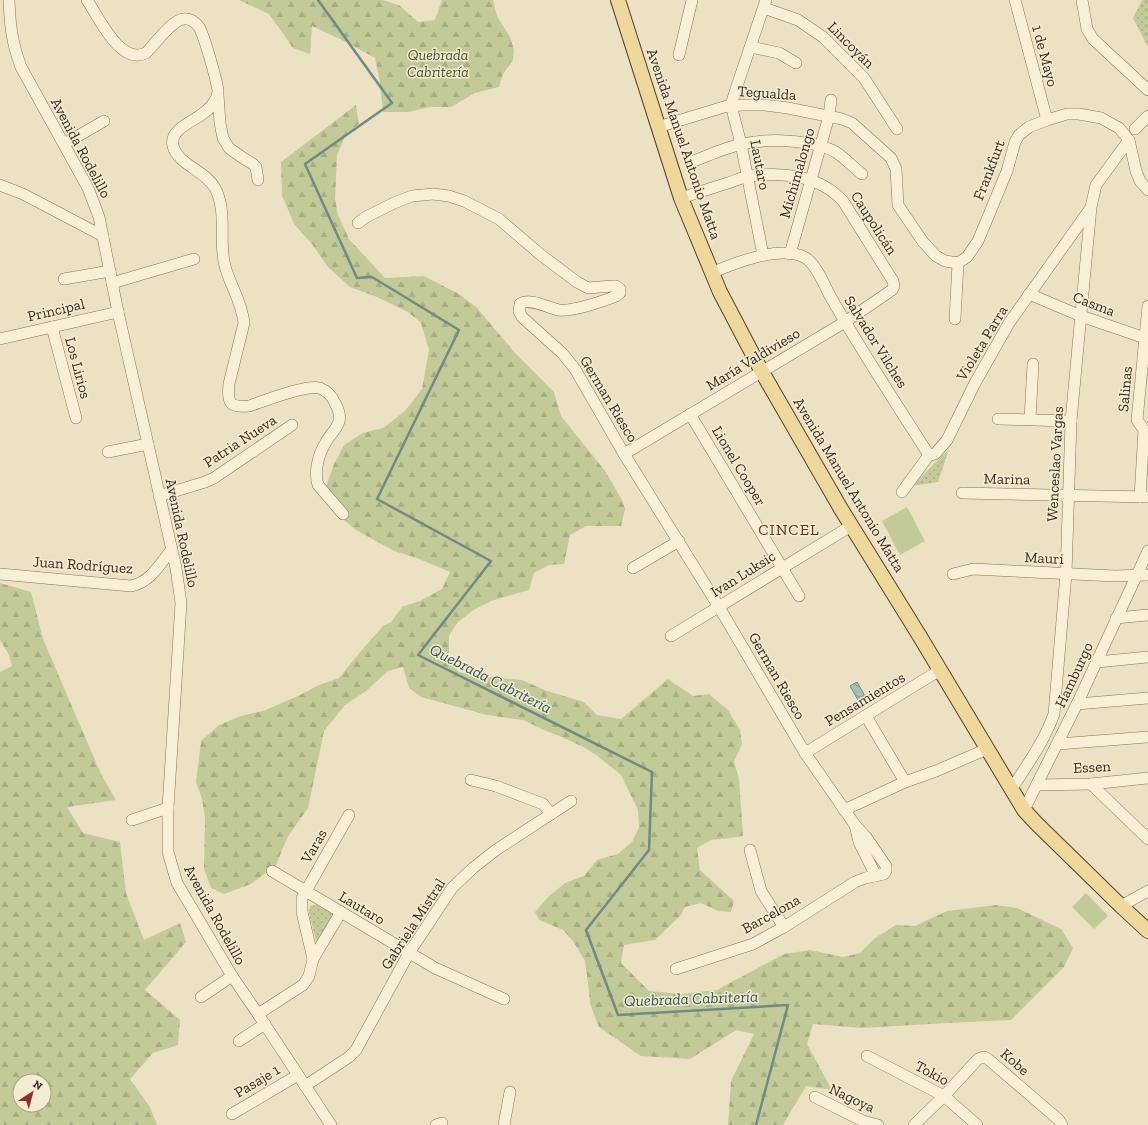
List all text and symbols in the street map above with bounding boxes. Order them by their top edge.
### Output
street label: Lincoyán [824,18,878,72]
street label: 1 de Mayo [1028,23,1062,89]
park label: Quebrada Cabritería [407,46,469,81]
street label: Avenida Manuel Antonio Matta [643,46,725,242]
street label: Tegualda [737,82,797,104]
street label: Avenida Rodelillo [47,95,115,202]
street label: Michimalongo [775,125,819,220]
street label: Frankfurt [969,137,1009,203]
street label: Lautaro [746,138,774,192]
street label: Caupolicán [847,188,901,259]
street label: Casma [1070,288,1118,320]
street label: Salvador Vilches [840,293,912,391]
street label: Principal [26,295,86,325]
street label: Violeta Parra [952,302,1011,385]
street label: María Valdivieso [703,324,803,394]
street label: Los Lirios [61,335,95,401]
street label: German Riesco [576,353,642,446]
street label: Salinas [1114,365,1136,413]
street label: Avenida Manuel Antonio Matta [790,394,908,576]
street label: Wenceslao Vargas [1043,406,1067,522]
street label: Patria Nueva [200,411,280,471]
street label: Lionel Cooper [708,423,770,509]
street label: Marina [984,470,1030,488]
street label: Avenida Rodelillo [162,477,202,589]
district label: CINCEL [758,520,820,539]
street label: Ivan Luksic [707,547,779,601]
street label: Mauri [1024,548,1064,568]
street label: Juan Rodríguez [32,553,134,577]
street label: German Riesco [745,629,809,723]
street label: Hamburgo [1051,639,1097,711]
water label: Quebrada Cabritería [427,640,555,717]
street label: Pensamientos [822,668,908,730]
street label: Essen [1073,757,1112,777]
street label: Varas [297,826,331,867]
street label: Avenida Rodelillo [180,862,250,968]
street label: Gabriela Mistral [377,875,449,973]
street label: Lautaro [336,887,389,929]
street label: Barcelona [739,891,803,937]
water label: Quebrada Cabritería [624,987,758,1010]
street label: Kobe [997,1045,1033,1079]
street label: Tokio [912,1057,952,1089]
street label: Pasaje 1 [231,1060,283,1101]
north arrow [12,1073,52,1113]
text: N [30,1078,45,1093]
street label: Nagoya [826,1080,878,1116]

